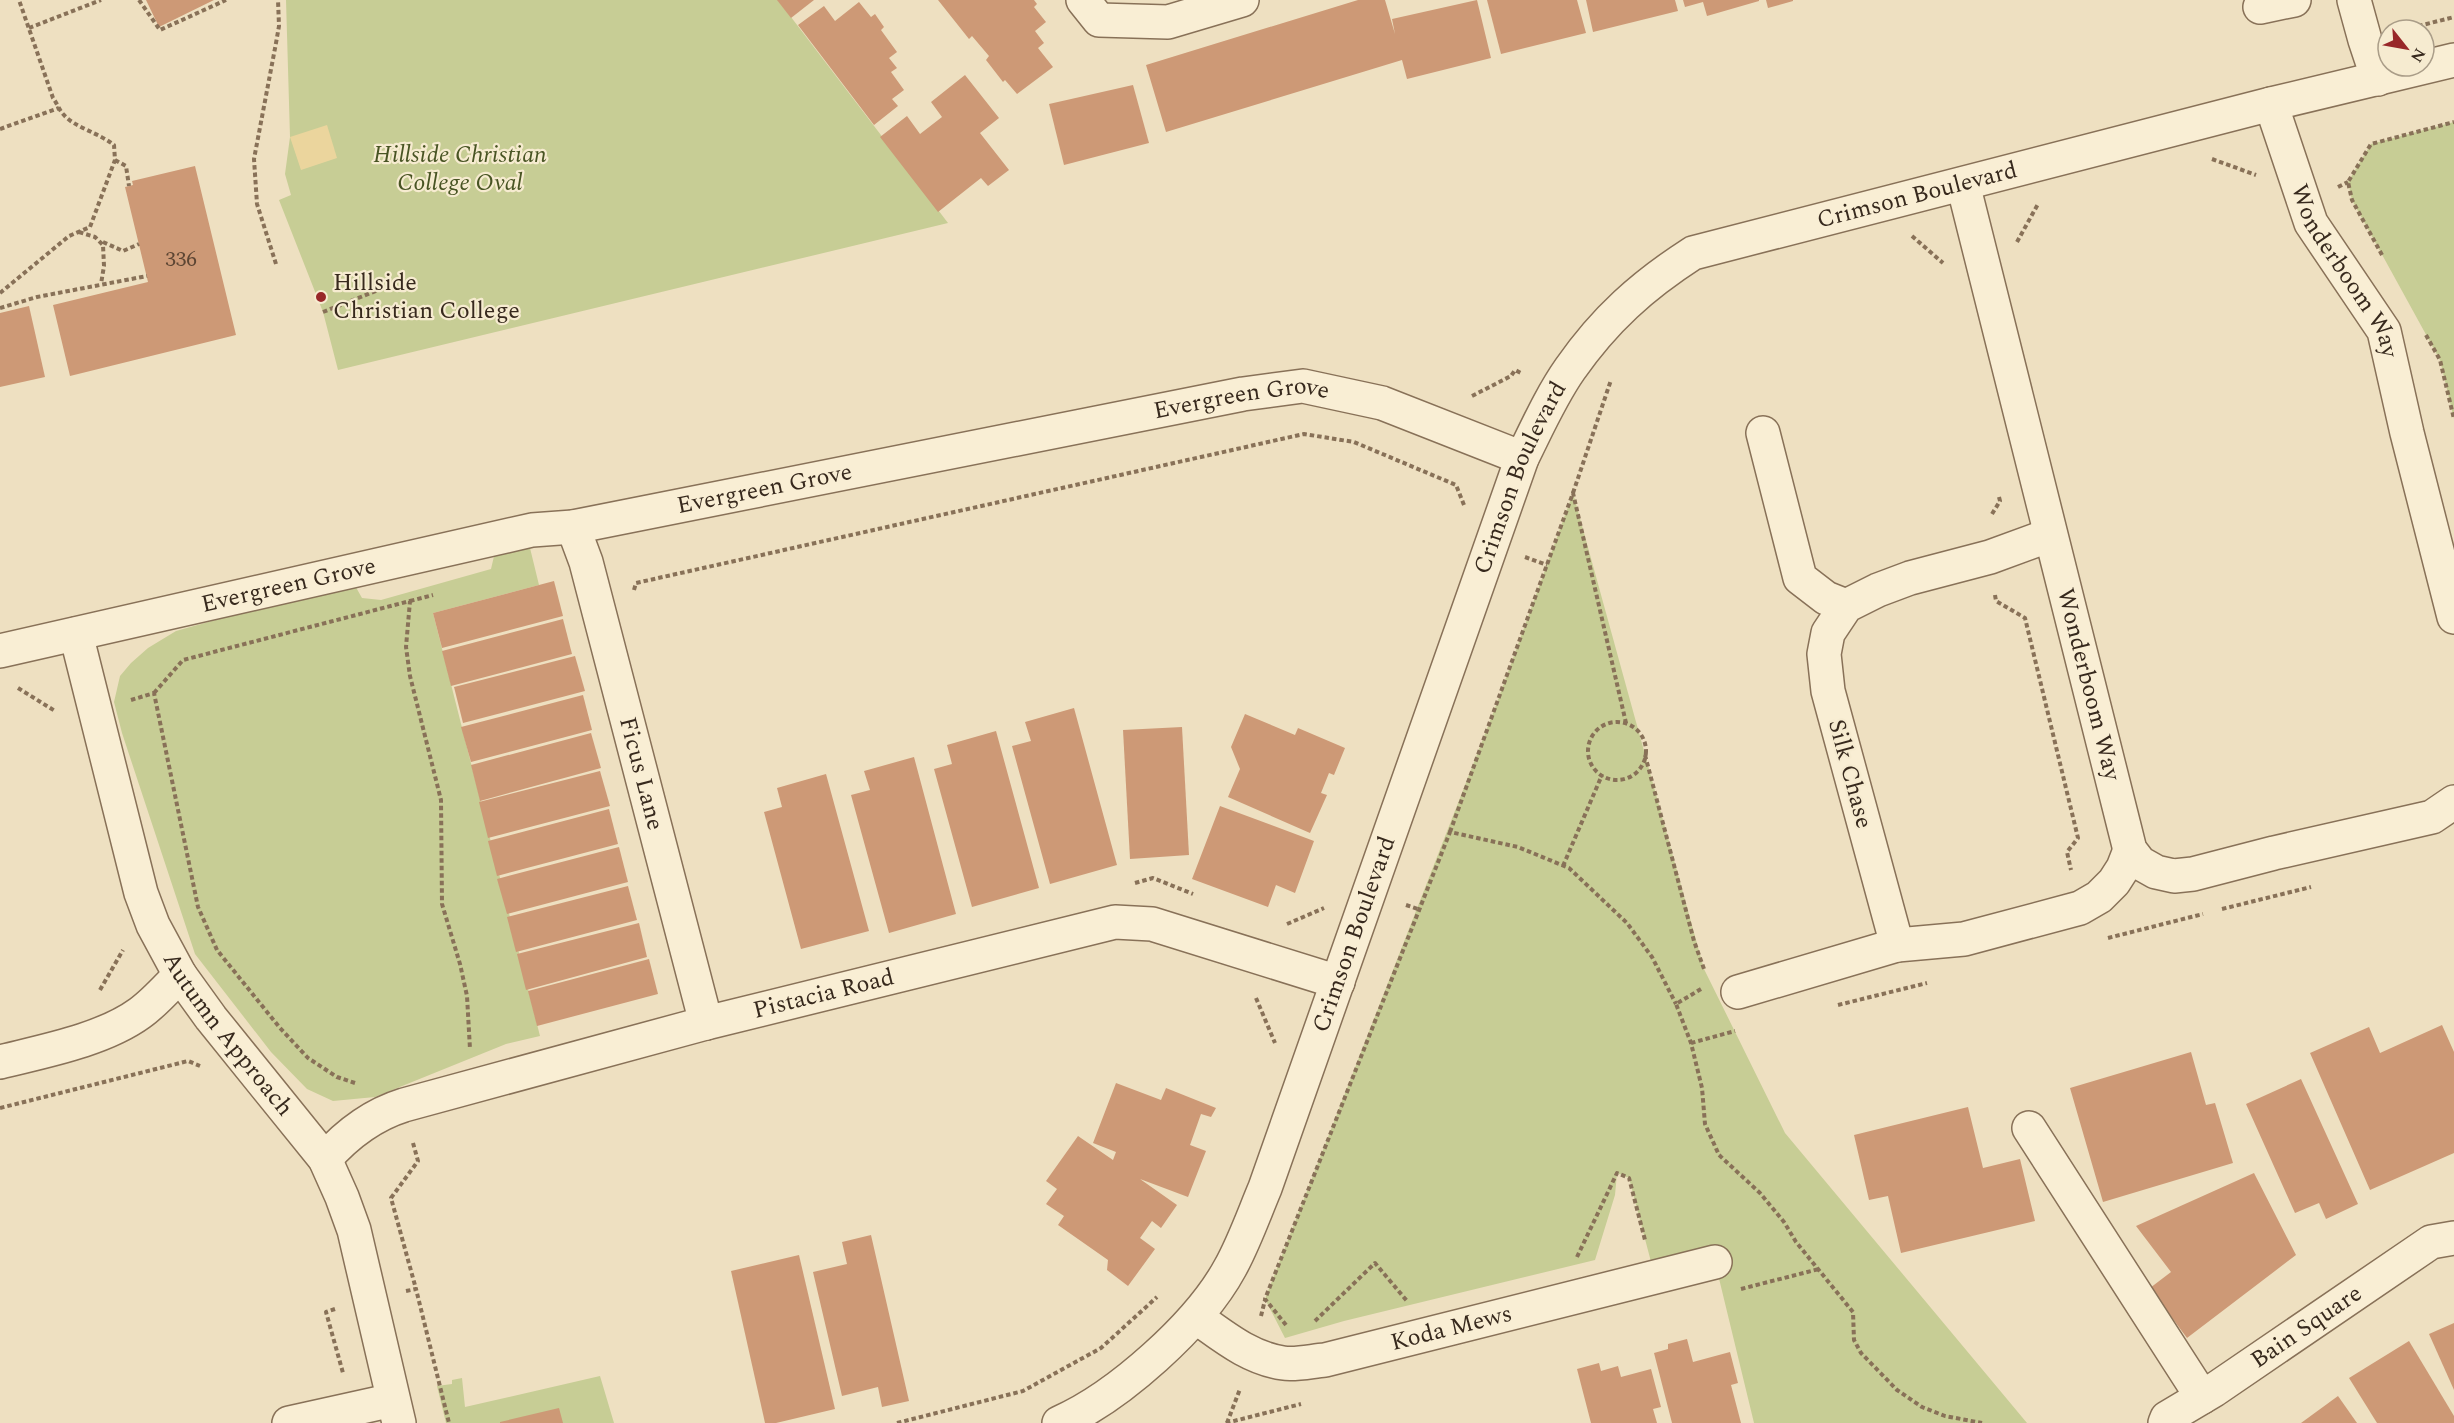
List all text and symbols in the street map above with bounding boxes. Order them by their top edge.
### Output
north arrow [2376,18,2436,78]
text: N [2404,43,2432,67]
park label: Hillside Christian College Oval [373,137,547,201]
street label: Crimson Boulevard [1813,152,2021,238]
street label: Wonderboom Way [2281,179,2408,362]
house number: 336 [165,244,197,276]
place label: Hillside Christian College [333,265,520,329]
marker: Hillside Christian College [314,290,328,304]
street label: Evergreen Grove [1150,368,1333,429]
street label: Crimson Boulevard [1464,374,1576,579]
street label: Evergreen Grove [674,454,855,524]
street label: Evergreen Grove [198,548,379,623]
street label: Wonderboom Way [2047,585,2130,786]
street label: Ficus Lane [609,713,673,834]
street label: Silk Chase [1818,715,1882,833]
street label: Crimson Boulevard [1303,831,1405,1038]
street label: Autumn Approach [153,946,302,1124]
street label: Pistacia Road [749,959,898,1029]
street label: Bain Square [2243,1276,2369,1378]
street label: Koda Mews [1387,1296,1516,1361]

